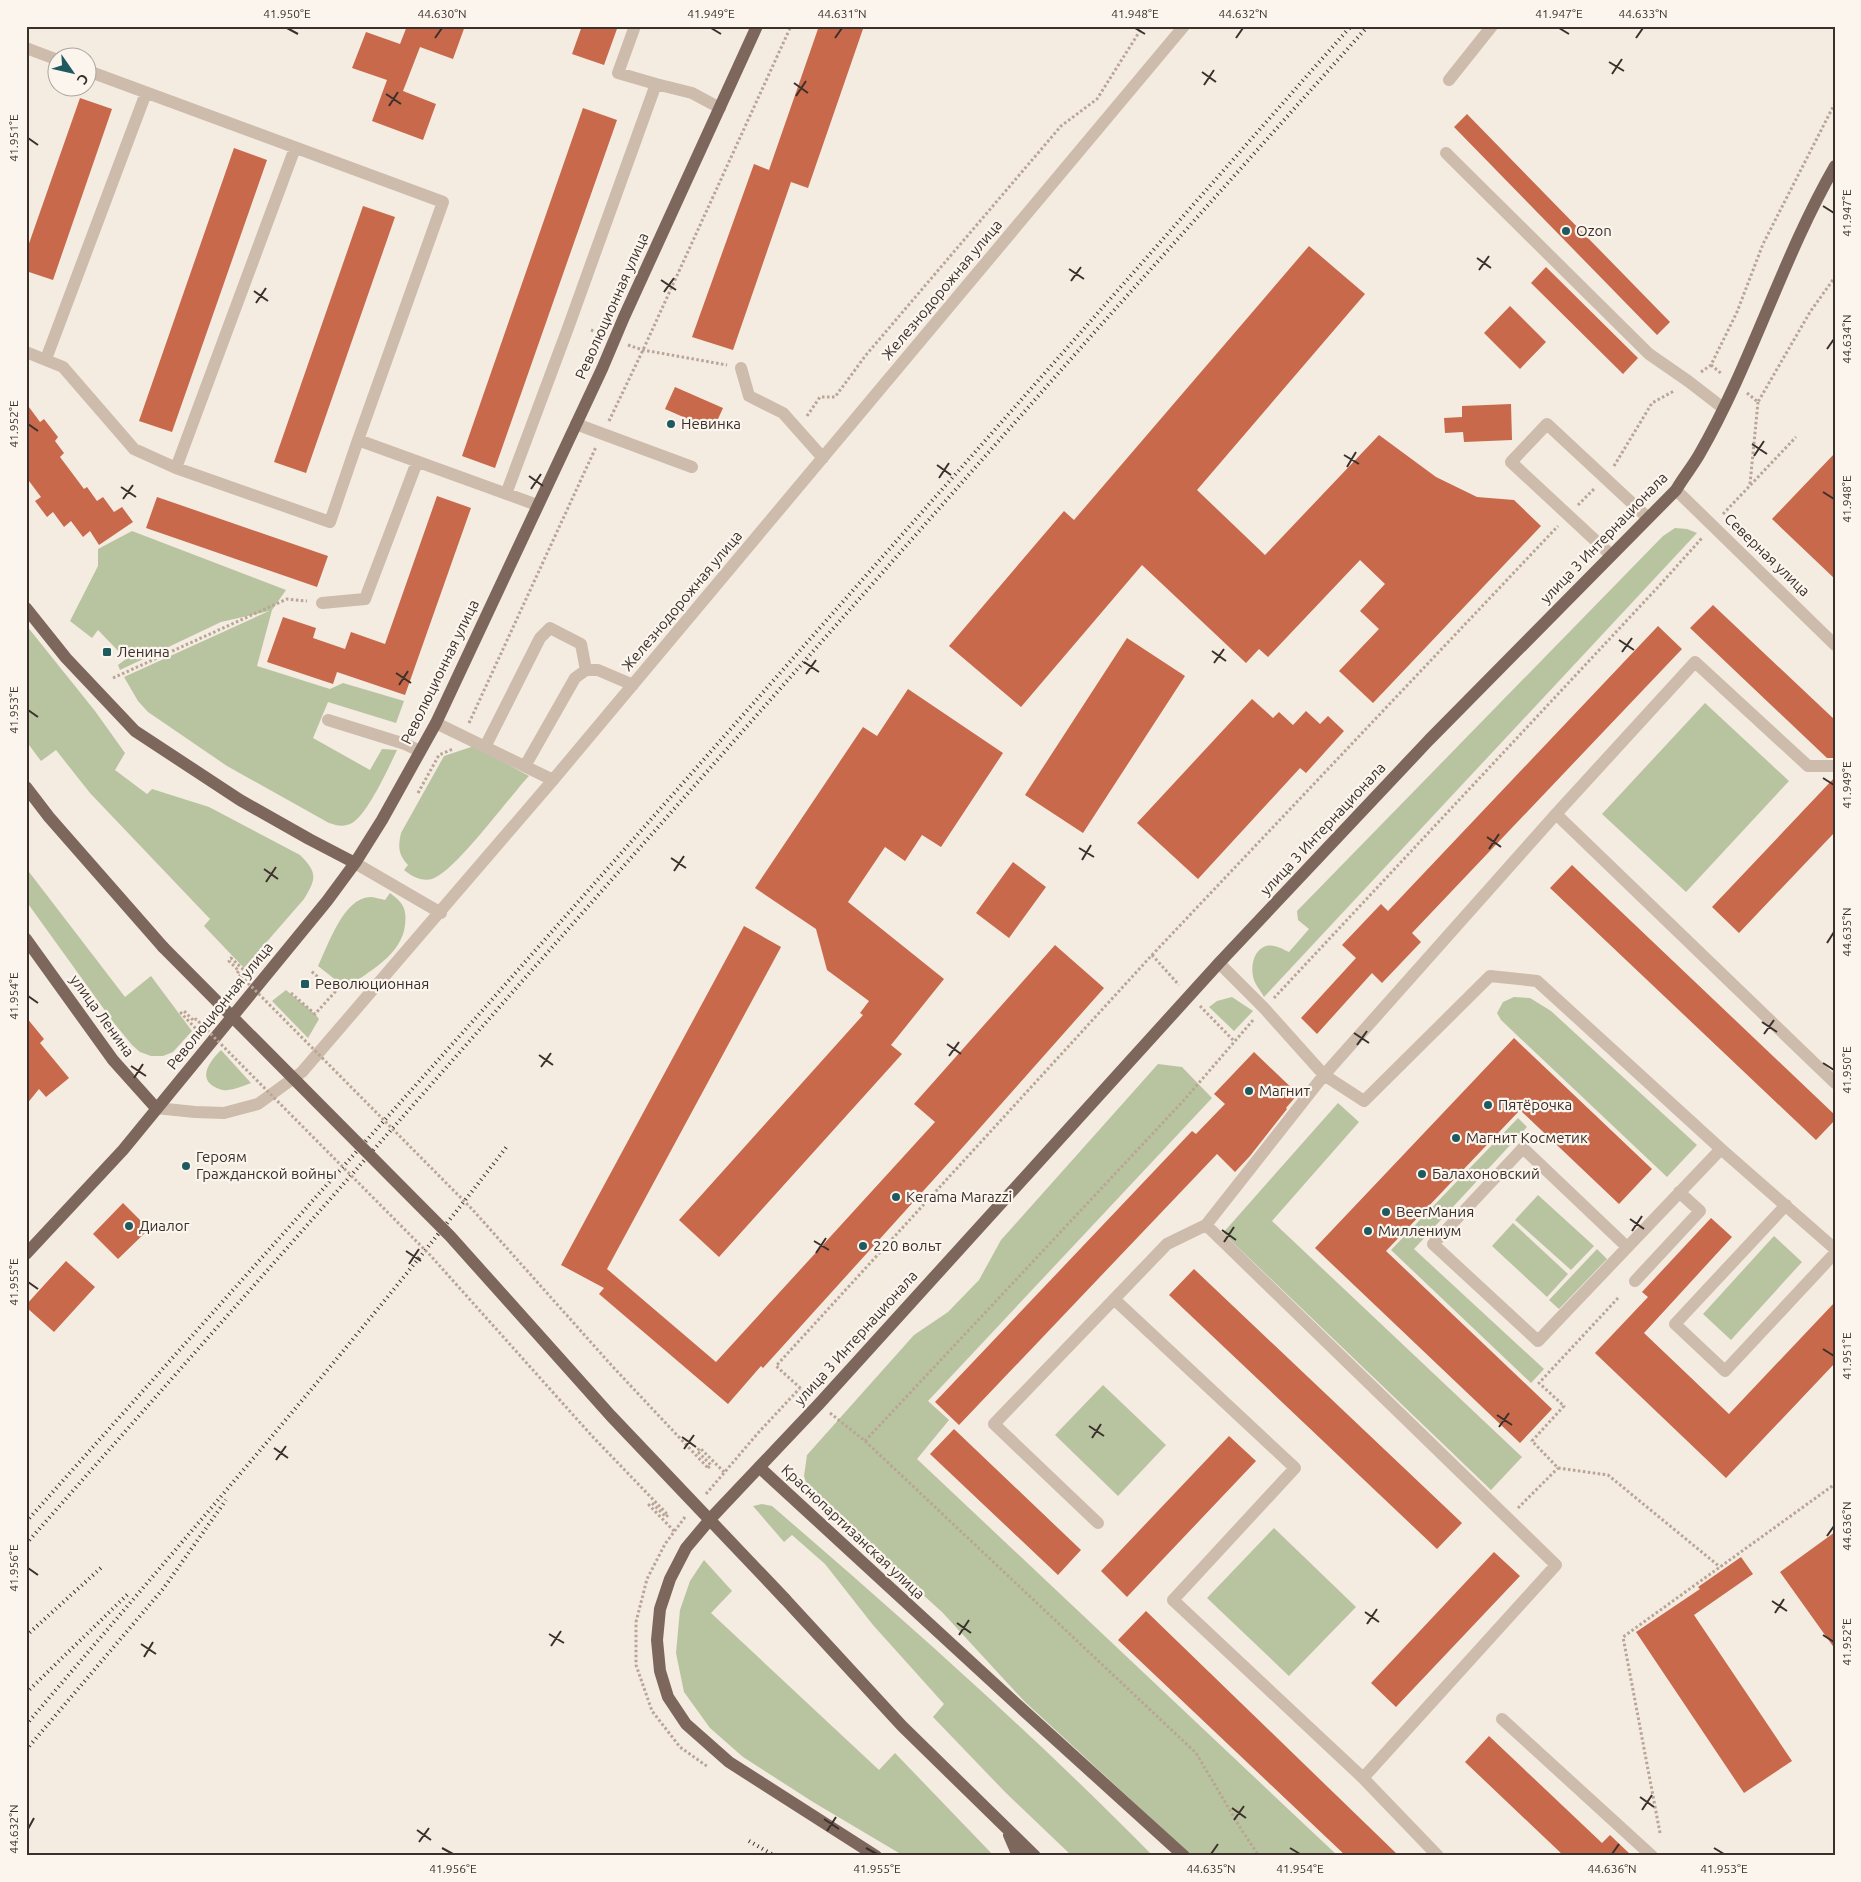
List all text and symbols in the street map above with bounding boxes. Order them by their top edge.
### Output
text: 41.950°E [263,7,311,20]
text: 44.630°N [417,7,467,20]
text: 41.949°E [687,7,735,20]
text: 44.631°N [817,7,867,20]
text: 41.948°E [1111,7,1159,20]
text: 44.632°N [1218,7,1268,20]
text: 41.947°E [1535,7,1583,20]
text: 44.633°N [1618,7,1668,20]
north arrow [48,48,98,98]
text: С [74,71,92,87]
text: 41.951°E [7,114,20,162]
text: 41.947°E [1840,189,1853,237]
street label: Железнодорожная улица [878,216,1005,363]
place label: Ozon [1576,222,1612,239]
marker: Ozon [1560,225,1572,237]
street label: Революционная улица [571,230,652,382]
text: 44.634°N [1840,314,1853,364]
text: 41.952°E [7,400,20,448]
place label: Невинка [681,415,741,432]
marker: Невинка [665,418,677,430]
street label: улица 3 Интернационала [1537,469,1671,607]
text: 41.948°E [1840,475,1853,523]
street label: Северная улица [1721,510,1813,600]
street label: Железнодорожная улица [618,527,745,674]
street label: Революционная улица [397,597,482,747]
place label: Ленина [117,643,170,660]
marker: Ленина [101,646,113,658]
text: 41.953°E [7,686,20,734]
street label: улица 3 Интернационала [1257,759,1389,899]
text: 41.949°E [1840,761,1853,809]
text: 44.635°N [1840,907,1853,957]
street label: Революционная улица [163,939,276,1073]
street label: улица Ленина [67,971,138,1060]
text: 41.954°E [7,972,20,1020]
place label: Революционная [315,975,429,992]
marker: Революционная [299,978,311,990]
text: 41.950°E [1840,1046,1853,1094]
place label: Магнит [1259,1082,1310,1099]
marker: Магнит [1243,1085,1255,1097]
place label: Пятёрочка [1498,1096,1572,1113]
marker: Пятёрочка [1482,1099,1494,1111]
place label: Магнит Косметик [1466,1129,1588,1146]
marker: Магнит Косметик [1450,1132,1462,1144]
place label: Героям Гражданской войны [196,1148,337,1182]
marker: Героям Гражданской войны [180,1160,192,1172]
place label: Балахоновский [1432,1165,1540,1182]
marker: Балахоновский [1416,1168,1428,1180]
place label: Kerama Marazzi [906,1188,1012,1205]
marker: Kerama Marazzi [890,1191,902,1203]
place label: BeerМания [1396,1203,1474,1220]
marker: BeerМания [1380,1206,1392,1218]
place label: Диалог [139,1217,190,1234]
marker: Диалог [123,1220,135,1232]
place label: Миллениум [1378,1222,1462,1239]
marker: Миллениум [1362,1225,1374,1237]
place label: 220 вольт [873,1237,942,1254]
marker: 220 вольт [857,1240,869,1252]
text: 41.955°E [7,1258,20,1306]
street label: улица 3 Интернационала [791,1267,921,1409]
text: 41.951°E [1840,1332,1853,1380]
street label: Краснопартизанская улица [778,1461,928,1602]
text: 44.636°N [1840,1501,1853,1551]
text: 41.956°E [7,1544,20,1592]
text: 41.952°E [1840,1618,1853,1666]
text: 44.632°N [7,1804,20,1854]
text: 41.956°E [429,1862,477,1875]
text: 41.955°E [853,1862,901,1875]
text: 44.635°N [1186,1862,1236,1875]
text: 41.954°E [1276,1862,1324,1875]
text: 44.636°N [1587,1862,1637,1875]
text: 41.953°E [1700,1862,1748,1875]

